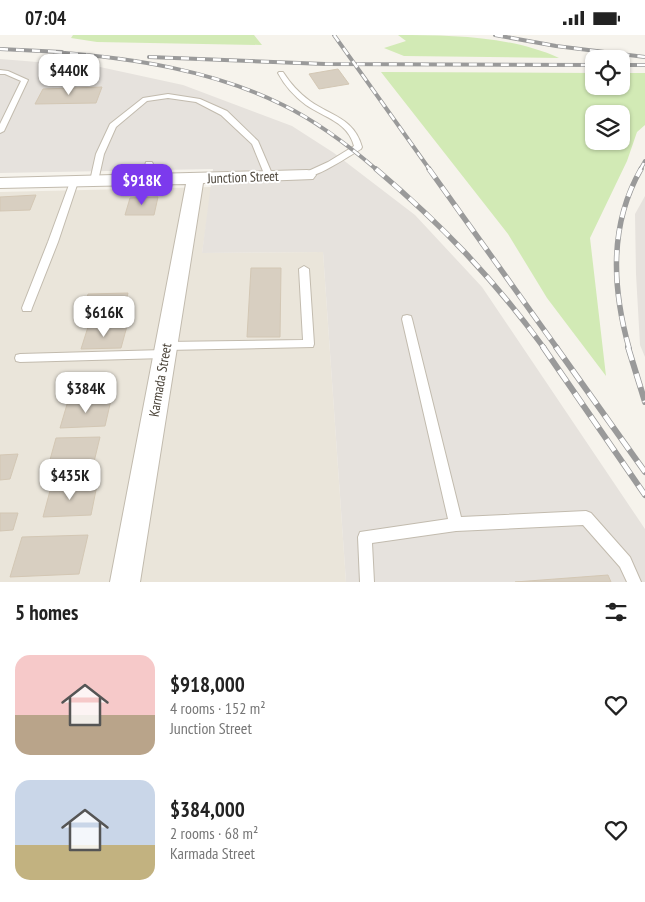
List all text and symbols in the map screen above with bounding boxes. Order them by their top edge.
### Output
text: 07:04 [25,6,66,30]
map controls [585,50,630,150]
button: locate [585,50,630,95]
pin: $440K [34,53,104,96]
text: $440K [50,60,88,80]
button: layers [585,105,630,150]
pin: $918K [107,163,177,206]
street label: Junction Street [206,167,279,187]
text: $918K [123,170,161,190]
pin: $616K [69,295,139,338]
text: $616K [85,302,123,322]
street label: Karmada Street [145,342,175,418]
pin: $384K [51,371,121,414]
text: $384K [67,378,105,398]
pin: $435K [35,459,105,501]
text: $435K [51,465,89,485]
icon: filters [602,598,630,626]
text: 5 homes [15,599,78,626]
text: $918,000 [170,671,245,698]
icon: home [55,675,115,735]
icon: heart [602,691,630,719]
text: 4 rooms · 152 m² [170,698,266,718]
text: Junction Street [170,718,252,738]
text: $384,000 [170,796,245,823]
icon: home [55,800,115,860]
icon: heart [602,816,630,844]
text: 2 rooms · 68 m² [170,823,258,843]
text: Karmada Street [170,843,255,863]

